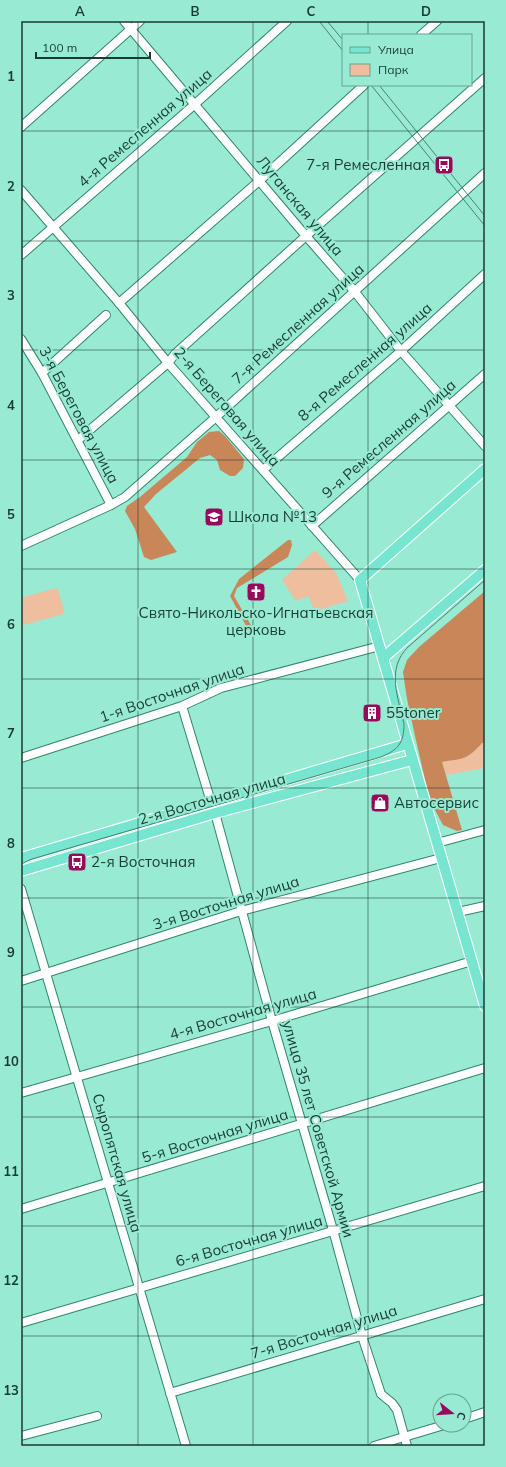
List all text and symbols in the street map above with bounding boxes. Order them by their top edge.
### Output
text: A [75,3,85,19]
text: B [191,3,200,19]
text: C [307,3,316,19]
text: D [421,3,431,19]
scale bar [36,34,150,60]
legend [342,34,472,86]
text: 100 m [42,40,77,55]
text: Улица [377,42,414,57]
text: Парк [378,62,409,77]
street label: 4-я Ремесленная улица [74,64,216,191]
text: 1 [7,68,15,84]
street label: Луганская улица [253,152,348,260]
bus stop icon: 7-я Ремесленная [433,154,455,176]
place label: 7-я Ремесленная [306,155,430,174]
text: 2 [7,178,15,194]
street label: 7-я Ремесленная улица [228,259,368,388]
text: 3 [7,287,15,303]
street label: 8-я Ремесленная улица [294,298,436,425]
street label: 3-я Береговая улица [35,343,124,486]
street label: 2-я Береговая улица [170,343,284,470]
street label: 9-я Ремесленная улица [318,375,460,502]
text: 4 [7,397,15,413]
text: 5 [7,506,15,522]
school or university icon: Школа №13 [203,506,225,528]
place label: Школа №13 [228,507,317,526]
church icon: Свято-Никольско-Игнатьевская церковь [245,581,267,603]
place label: Свято-Никольско-Игнатьевская церковь [139,603,373,639]
text: 6 [7,616,15,632]
street label: 1-я Восточная улица [97,659,247,726]
building icon: 55toner [361,702,383,724]
place label: 55toner [386,703,441,722]
text: 7 [7,725,15,741]
street label: 2-я Восточная улица [136,768,288,829]
shop icon: Автосервис [369,792,391,814]
place label: Автосервис [394,793,479,812]
text: 8 [7,835,15,851]
bus stop icon: 2-я Восточная [66,851,88,873]
place label: 2-я Восточная [91,852,195,871]
street label: 3-я Восточная улица [150,871,301,934]
text: 9 [7,944,15,960]
street label: 4-я Восточная улица [167,983,319,1044]
street label: улица 35 лет Советской Армии [278,1018,359,1240]
text: 10 [3,1053,19,1069]
street label: Сыропятская улица [89,1091,146,1235]
street label: 5-я Восточная улица [139,1104,290,1167]
text: 11 [3,1163,19,1179]
street label: 6-я Восточная улица [173,1210,325,1271]
text: 12 [3,1272,19,1288]
street label: 7-я Восточная улица [248,1300,399,1363]
text: 13 [3,1382,19,1398]
north arrow [432,1393,472,1433]
text: С [454,1410,469,1422]

